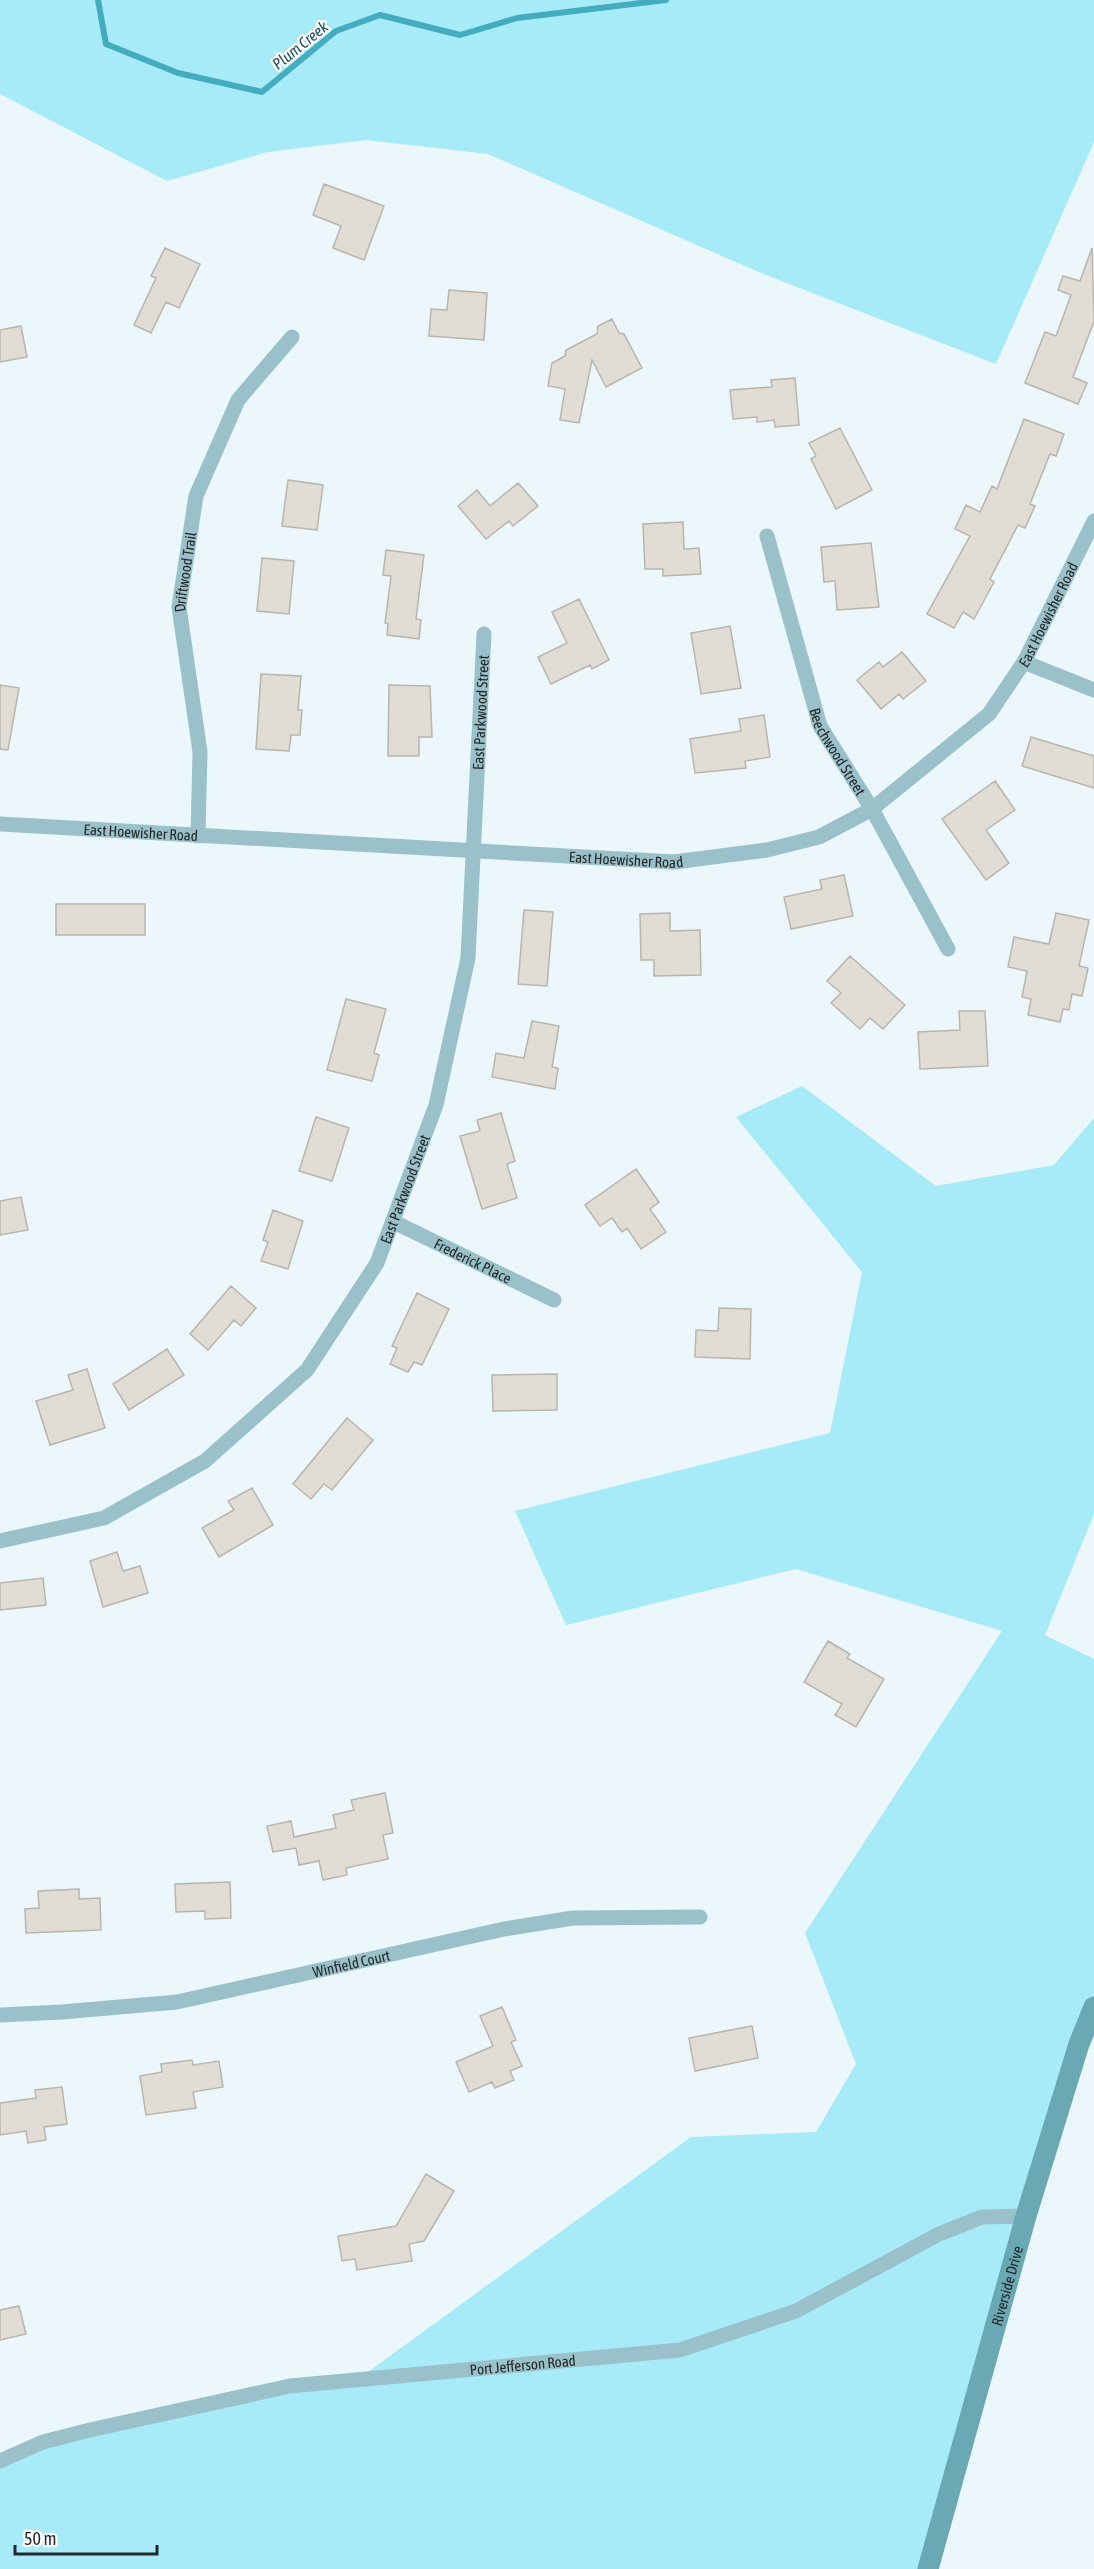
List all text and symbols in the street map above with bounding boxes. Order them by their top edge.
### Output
water label: Plum Creek [269,17,332,73]
street label: Driftwood Trail [170,531,199,613]
street label: East Hoewisher Road [1015,559,1081,670]
street label: East Parkwood Street [469,654,491,770]
street label: Beechwood Street [807,706,870,798]
street label: East Hoewisher Road [83,820,198,844]
street label: East Hoewisher Road [568,848,684,871]
street label: East Parkwood Street [376,1132,433,1246]
street label: Frederick Place [432,1235,515,1287]
street label: Winfield Court [311,1946,391,1980]
street label: Riverside Drive [987,2244,1026,2328]
street label: Port Jefferson Road [469,2351,576,2378]
scale bar [15,2518,158,2556]
text: 50 m [24,2528,56,2549]

